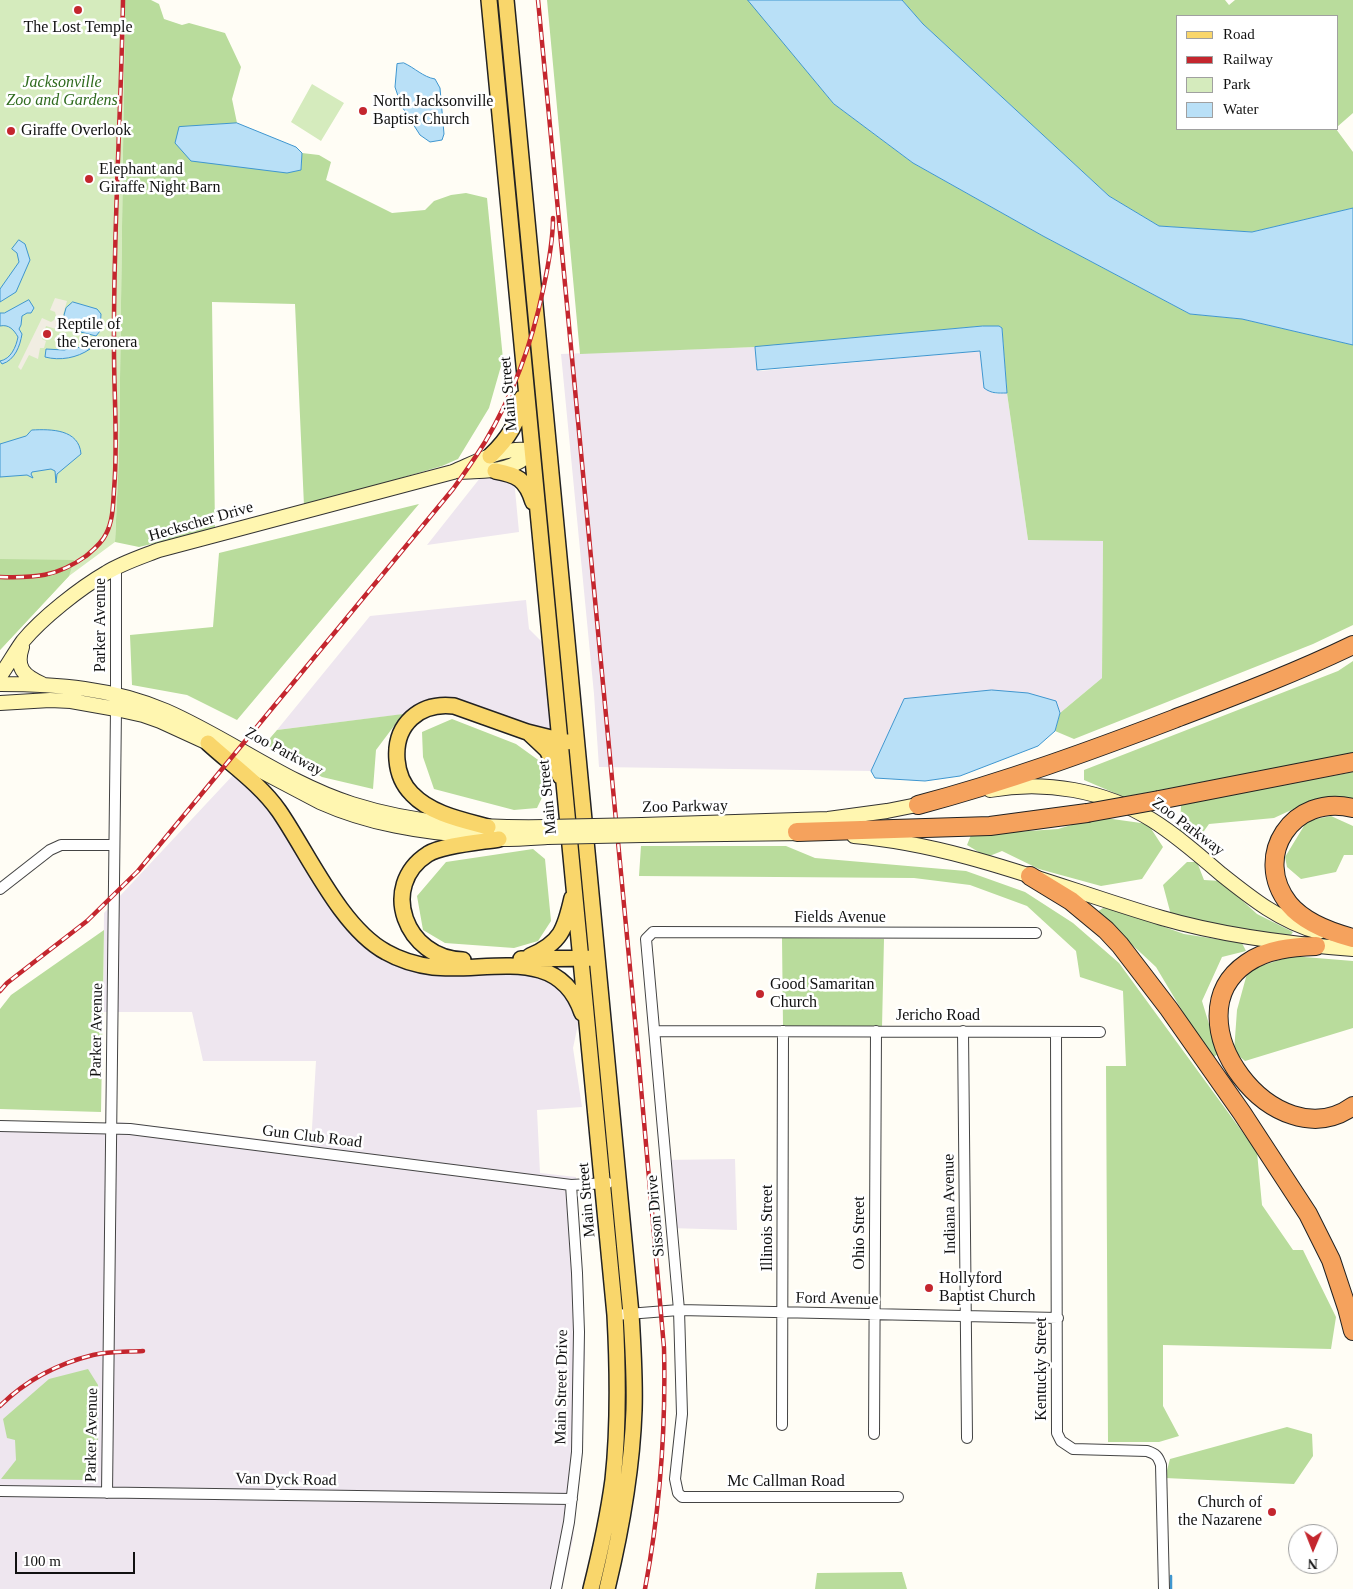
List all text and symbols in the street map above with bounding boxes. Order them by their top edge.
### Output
marker: The Lost Temple [72,4,84,16]
legend [1176,15,1338,130]
place label: The Lost Temple [23,18,133,38]
text: Road [1223,26,1255,42]
text: Railway [1223,51,1273,67]
park label: Jacksonville Zoo and Gardens [6,73,118,111]
text: Park [1223,76,1251,92]
place label: North Jacksonville Baptist Church [373,92,493,130]
text: Water [1223,101,1258,117]
marker: North Jacksonville Baptist Church [357,105,369,117]
place label: Giraffe Overlook [21,121,131,141]
marker: Giraffe Overlook [5,125,17,137]
place label: Elephant and Giraffe Night Barn [99,160,220,198]
marker: Elephant and Giraffe Night Barn [83,173,95,185]
place label: Reptile of the Seronera [57,315,137,353]
marker: Reptile of the Seronera [41,328,53,340]
street label: Main Street [496,356,522,432]
street label: Heckscher Drive [146,498,256,546]
street label: Parker Avenue [91,578,111,672]
street label: Zoo Parkway [242,723,326,781]
street label: Main Street [535,759,561,835]
street label: Zoo Parkway [1148,794,1228,860]
street label: Zoo Parkway [642,797,728,817]
street label: Fields Avenue [794,908,886,928]
place label: Good Samaritan Church [770,975,874,1013]
street label: Parker Avenue [87,983,107,1077]
marker: Good Samaritan Church [754,988,766,1000]
street label: Jericho Road [896,1006,980,1026]
street label: Gun Club Road [261,1121,363,1153]
street label: Indiana Avenue [940,1154,960,1254]
street label: Main Street [574,1162,600,1238]
street label: Sisson Drive [643,1174,669,1258]
street label: Illinois Street [758,1185,778,1271]
street label: Ohio Street [850,1196,870,1270]
place label: Hollyford Baptist Church [939,1269,1035,1307]
marker: Hollyford Baptist Church [923,1282,935,1294]
street label: Ford Avenue [795,1289,879,1309]
street label: Kentucky Street [1032,1317,1052,1421]
street label: Main Street Drive [551,1329,573,1445]
street label: Parker Avenue [82,1388,102,1482]
street label: Van Dyck Road [235,1470,337,1490]
street label: Mc Callman Road [727,1472,845,1492]
place label: Church of the Nazarene [1178,1493,1262,1531]
marker: Church of the Nazarene [1266,1506,1278,1518]
north arrow [1288,1524,1338,1574]
scale bar [18,1542,138,1574]
text: 100 m [23,1553,61,1569]
text: N [1308,1556,1318,1571]

